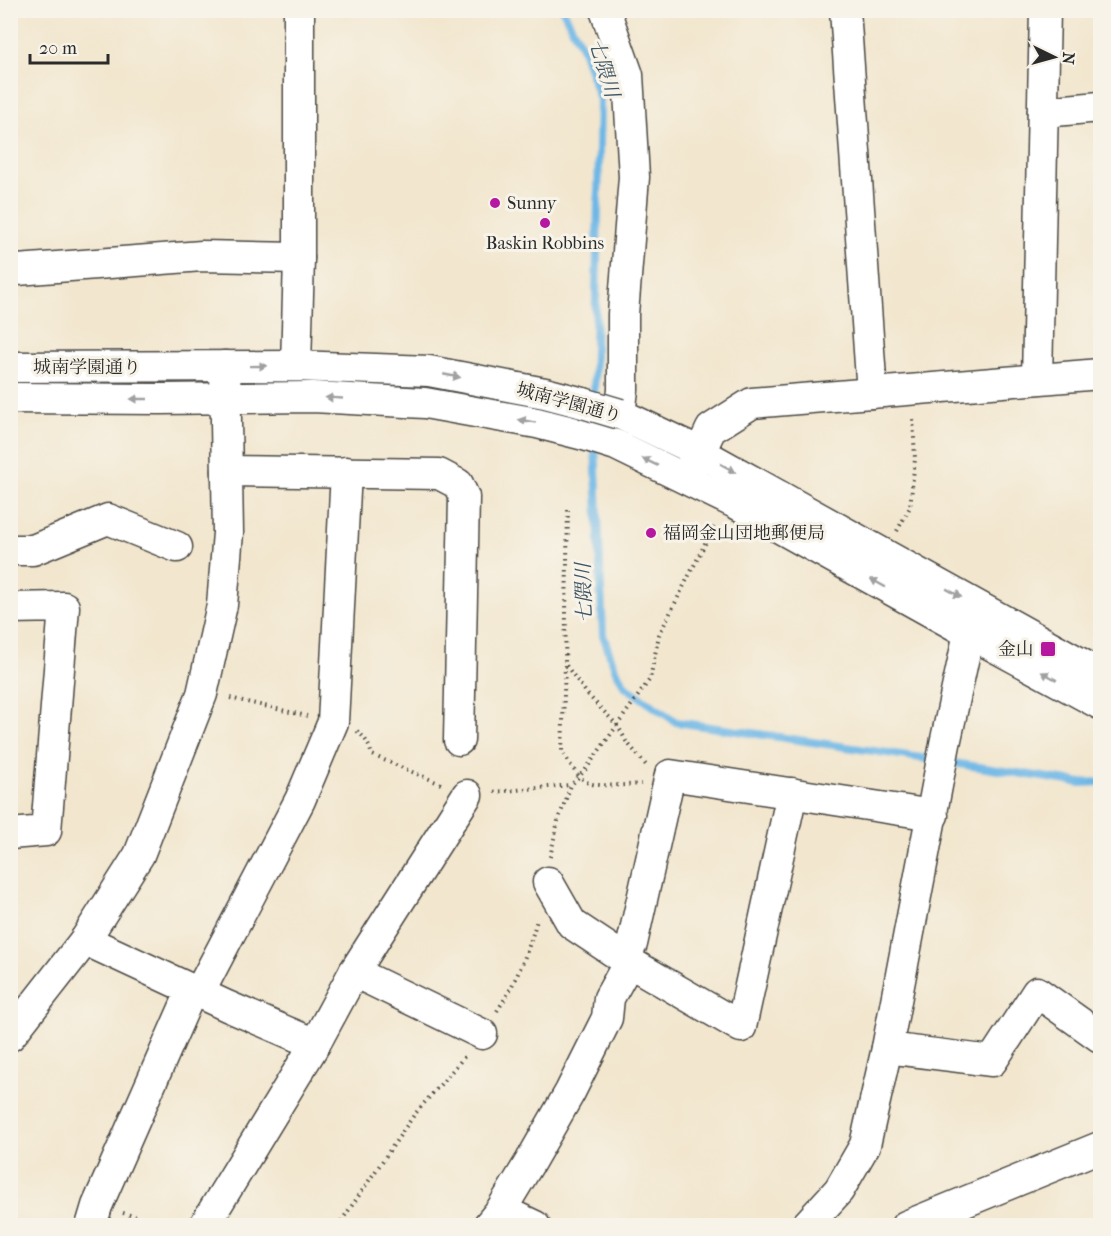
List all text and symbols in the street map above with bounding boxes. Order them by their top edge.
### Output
scale bar [30,27,108,65]
north arrow [1024,27,1084,87]
water label: 七隈川 [584,36,624,102]
text: 20 m [39,38,77,59]
text: N [1058,51,1078,66]
place label: Sunny [507,193,558,214]
marker: Sunny [488,196,502,210]
marker: Baskin Robbins [538,216,552,230]
place label: Baskin Robbins [486,233,605,254]
street label: 城南学園通り [33,357,141,378]
one-way arrow [248,361,267,371]
one-way arrow [443,372,462,381]
street label: 城南学園通り [514,379,624,427]
one-way arrow [324,393,343,402]
one-way arrow [129,394,148,404]
one-way arrow [517,416,536,425]
one-way arrow [642,457,659,466]
one-way arrow [720,463,737,473]
place label: 福岡金山団地郵便局 [663,523,825,544]
marker: 福岡金山団地郵便局 [644,526,658,540]
water label: 七隈川 [571,561,597,623]
one-way arrow [869,578,886,588]
one-way arrow [946,587,963,597]
place label: 金山 [998,639,1034,660]
marker: 金山 [1039,640,1057,658]
one-way arrow [1040,671,1057,681]

